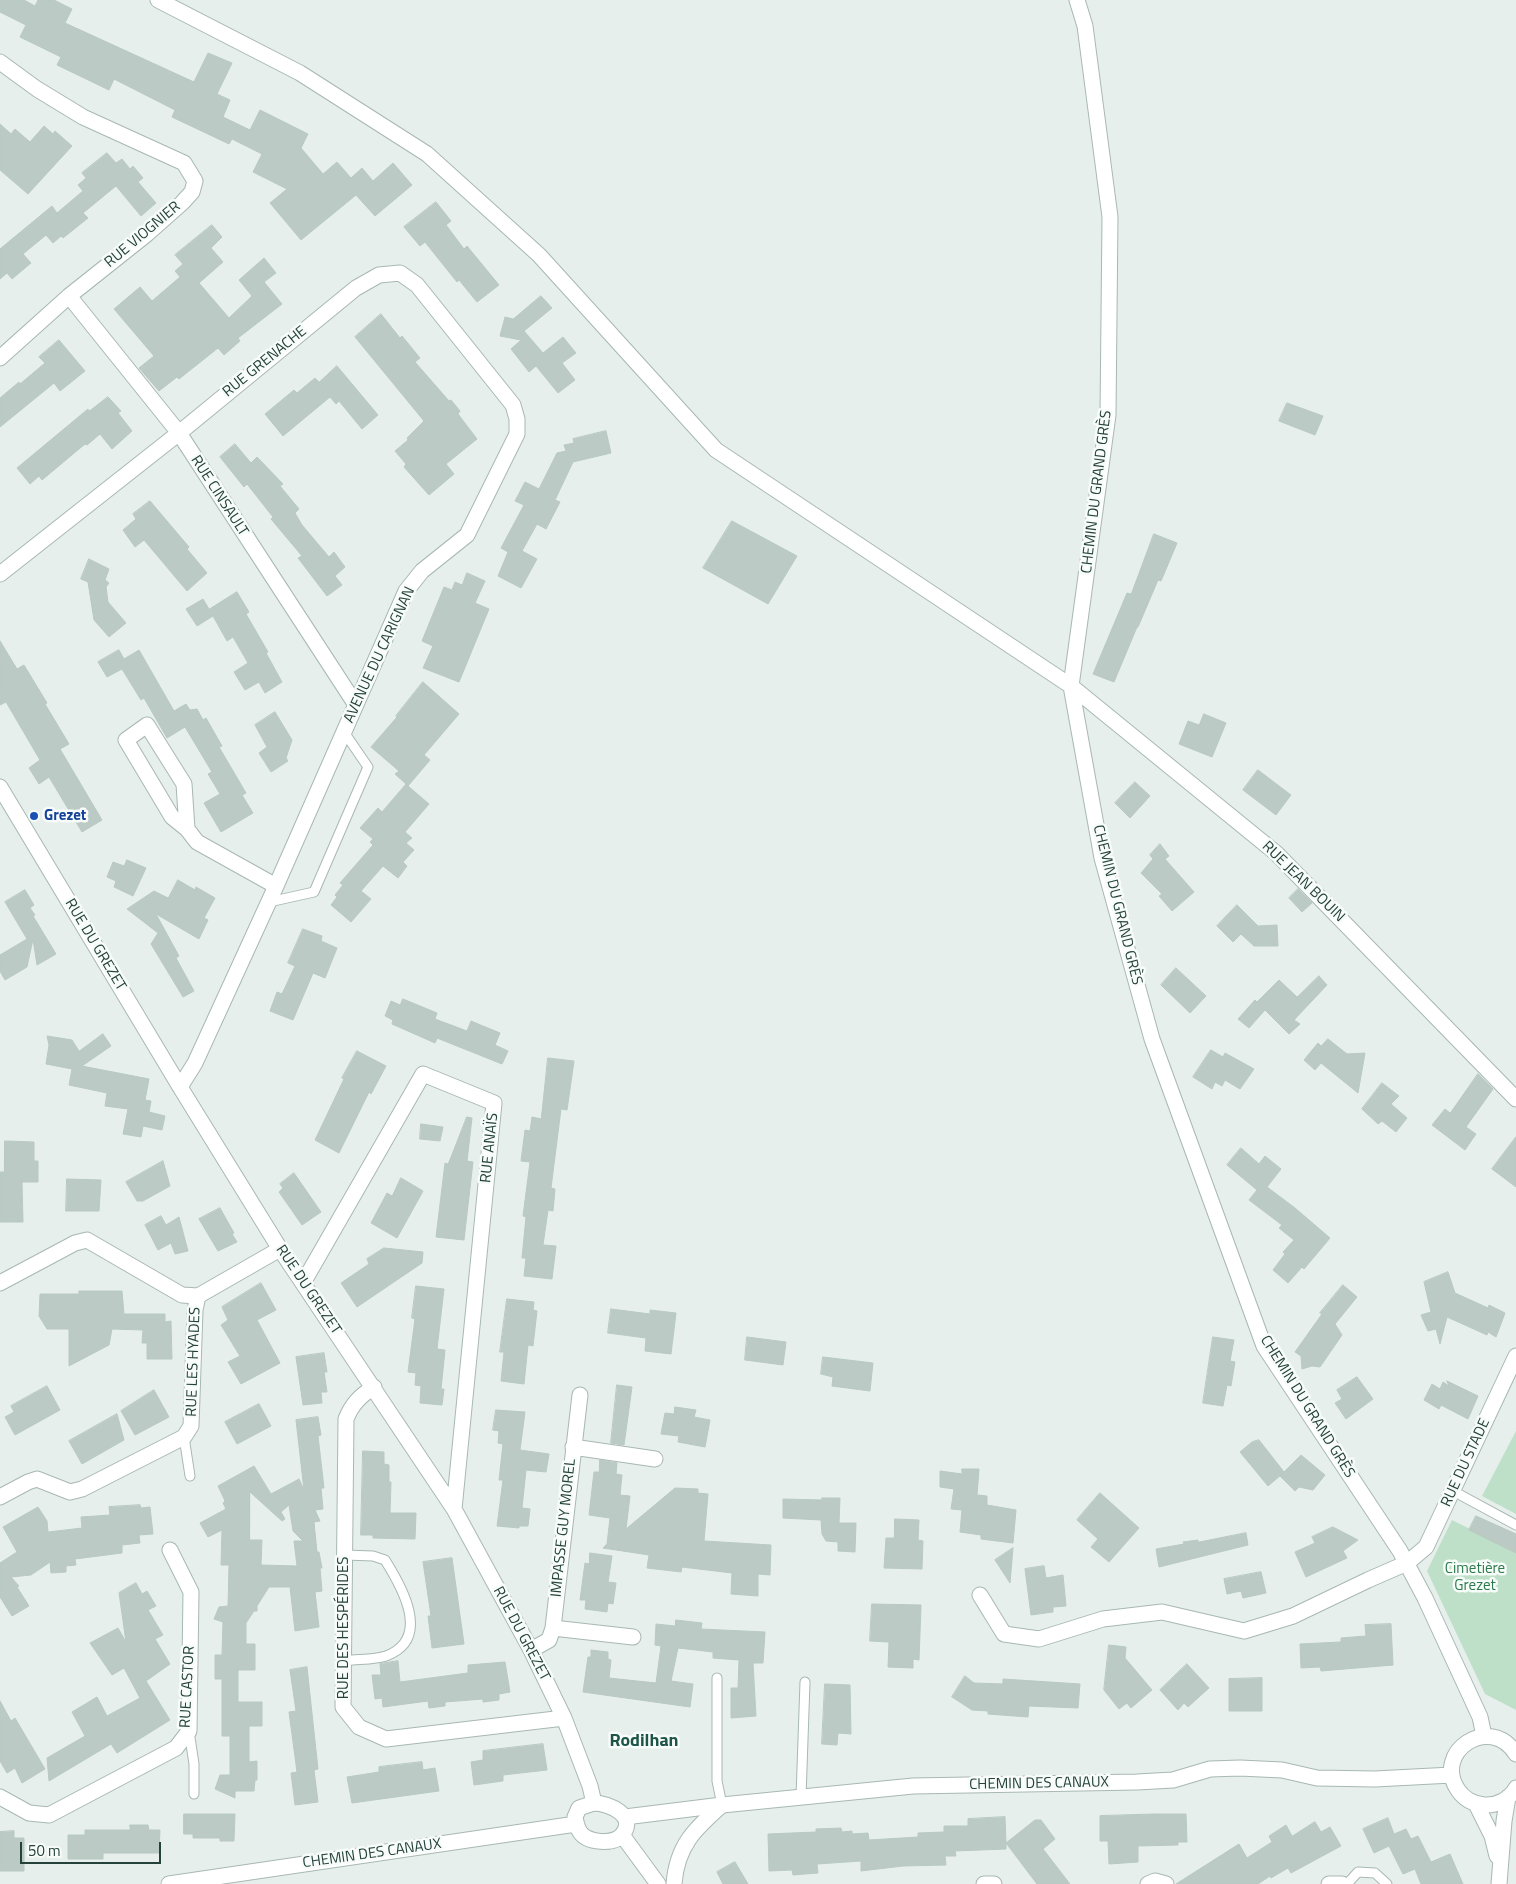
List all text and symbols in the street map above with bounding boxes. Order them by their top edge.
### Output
street label: RUE VIOGNIER [101,198,185,272]
street label: RUE GRENACHE [219,323,311,401]
street label: CHEMIN DU GRAND GRÈS [1078,409,1116,575]
street label: RUE CINSAULT [186,452,252,540]
street label: AVENUE DU CARIGNAN [341,584,419,726]
place label: Grezet [44,807,86,825]
marker: Grezet [28,810,40,822]
street label: CHEMIN DU GRAND GRÈS [1088,823,1146,987]
street label: RUE JEAN BOUIN [1258,838,1348,926]
street label: RUE DU GREZET [60,896,130,994]
street label: RUE ANAÏS [477,1112,503,1184]
street label: RUE DU GREZET [271,1242,345,1338]
street label: RUE LES HYADES [183,1307,205,1417]
street label: CHEMIN DU GRAND GRÈS [1256,1333,1358,1481]
street label: RUE DU STADE [1438,1416,1494,1510]
street label: IMPASSE GUY MOREL [548,1458,580,1598]
street label: RUE DES HESPÉRIDES [335,1557,353,1699]
park label: Cimetière Grezet [1445,1560,1505,1595]
street label: RUE DU GREZET [489,1584,553,1684]
street label: RUE CASTOR [177,1645,199,1729]
district label: Rodilhan [609,1731,679,1753]
street label: CHEMIN DES CANAUX [969,1774,1109,1794]
scale bar [22,1832,164,1864]
street label: CHEMIN DES CANAUX [302,1835,442,1873]
text: 50 m [28,1839,61,1862]

